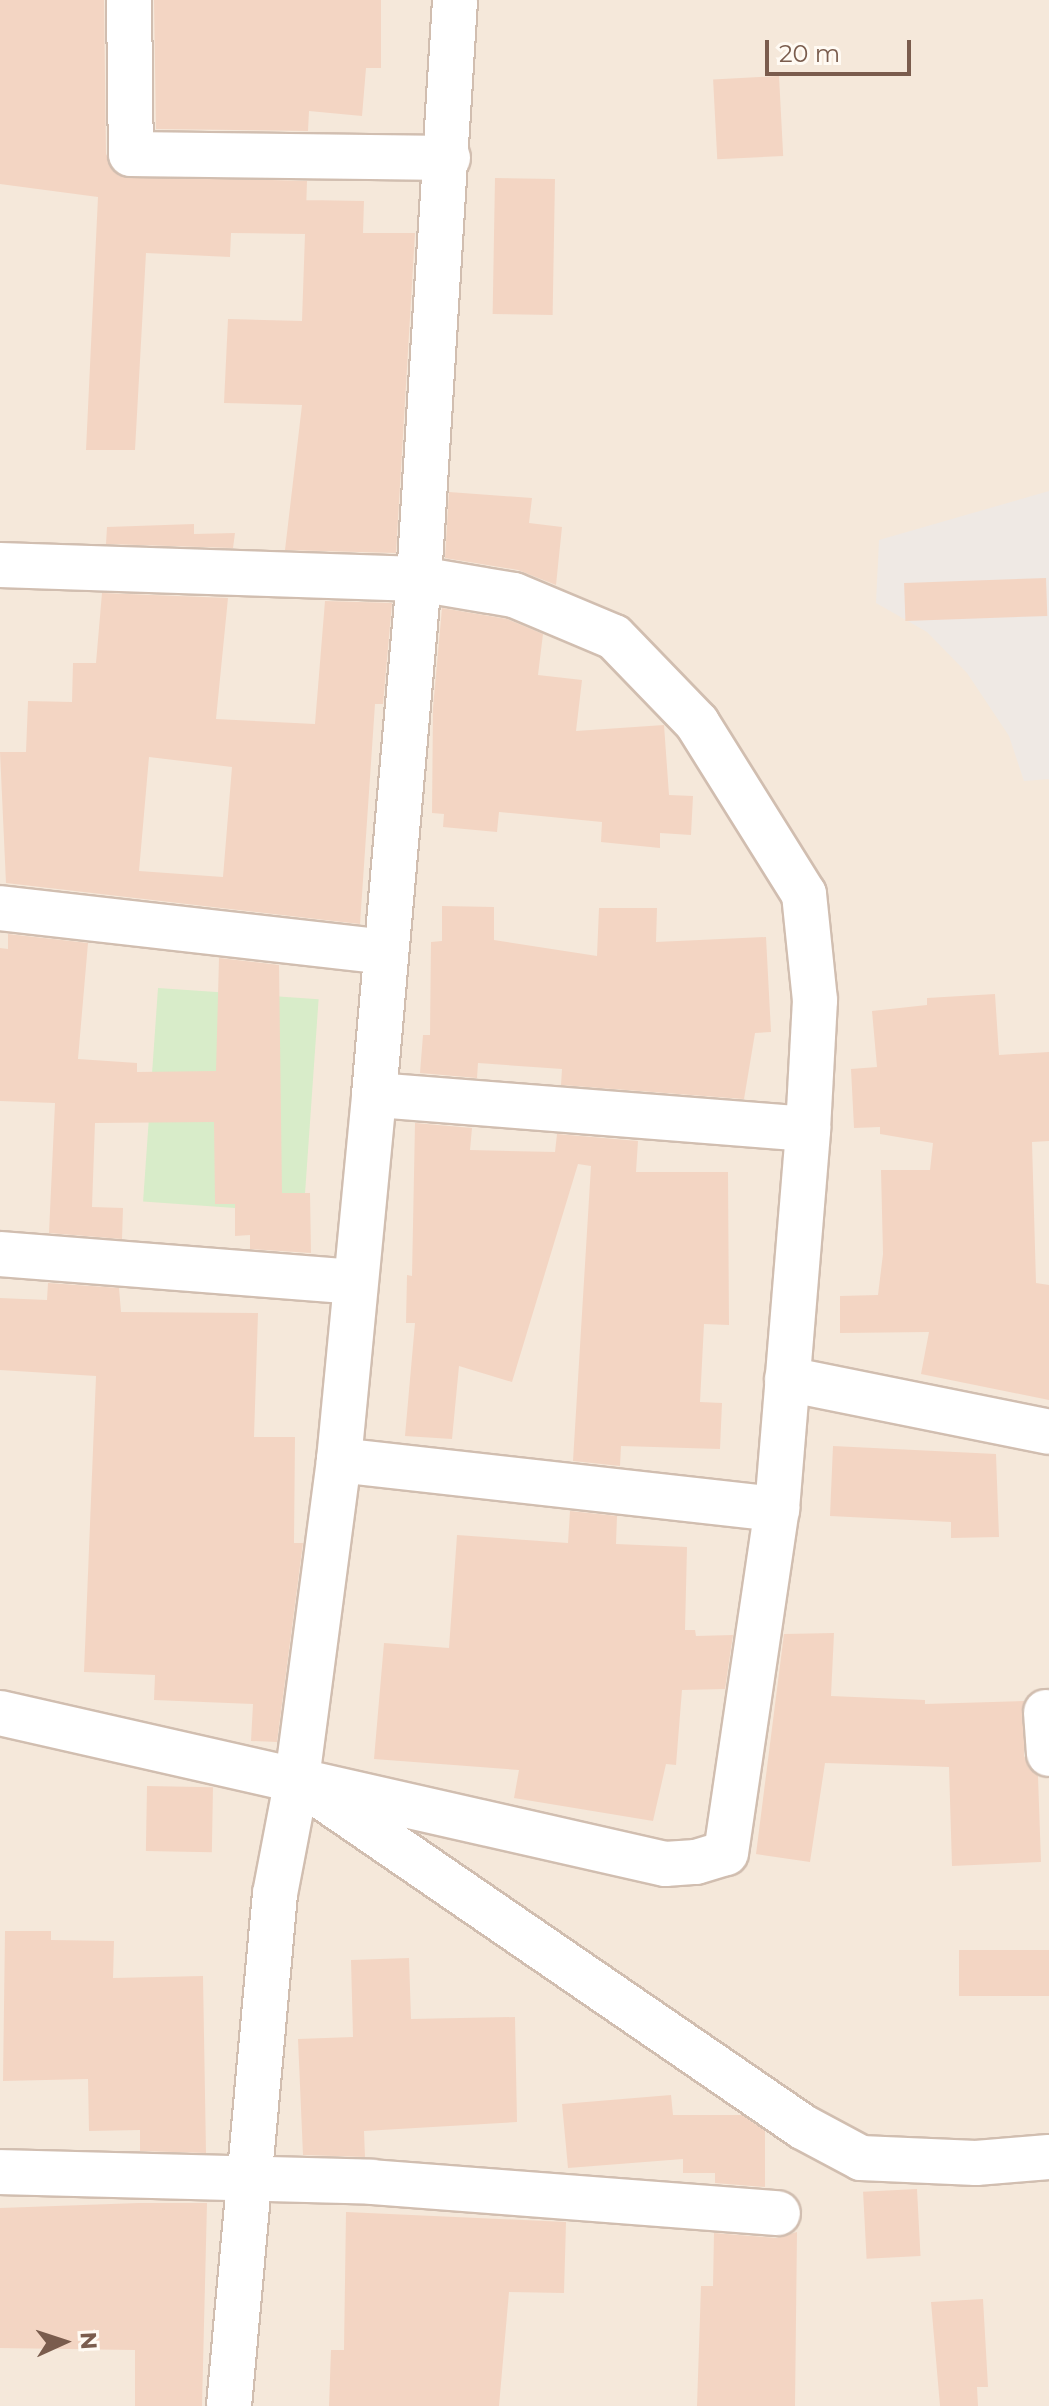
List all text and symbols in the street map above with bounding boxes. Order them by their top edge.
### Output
scale bar [769,24,915,74]
text: 20 m [779,39,840,68]
north arrow [24,2302,104,2382]
text: N [75,2331,102,2350]

